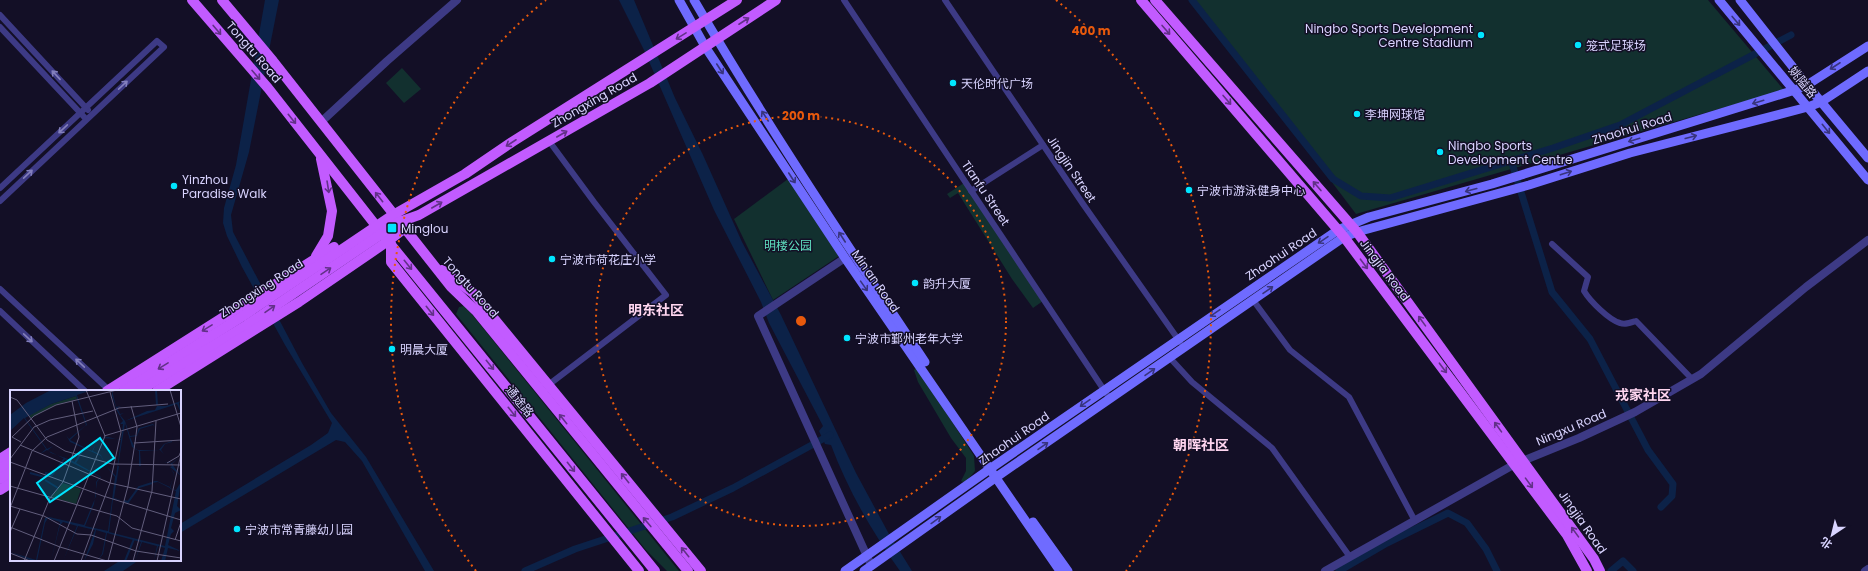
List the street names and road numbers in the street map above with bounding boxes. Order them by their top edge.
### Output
street label: Tongtu Road [223,18,285,86]
street label: 姚隘路 [1785,63,1821,101]
street label: Zhongxing Road [548,69,640,131]
street label: Zhaohui Road [1590,108,1674,148]
street label: Jingjin Street [1043,132,1101,206]
street label: Tianfu Street [958,157,1014,229]
street label: Zhaohui Road [1242,224,1320,284]
street label: Jingjia Road [1356,236,1414,304]
street label: Min'an Road [848,246,904,316]
street label: Tongtu Road [439,253,503,321]
street label: Zhongxing Road [216,255,306,321]
street label: 通途路 [502,382,538,420]
street label: Ningxu Road [1533,405,1609,449]
street label: Zhaohui Road [975,407,1053,469]
street label: Jingjia Road [1555,487,1611,557]

